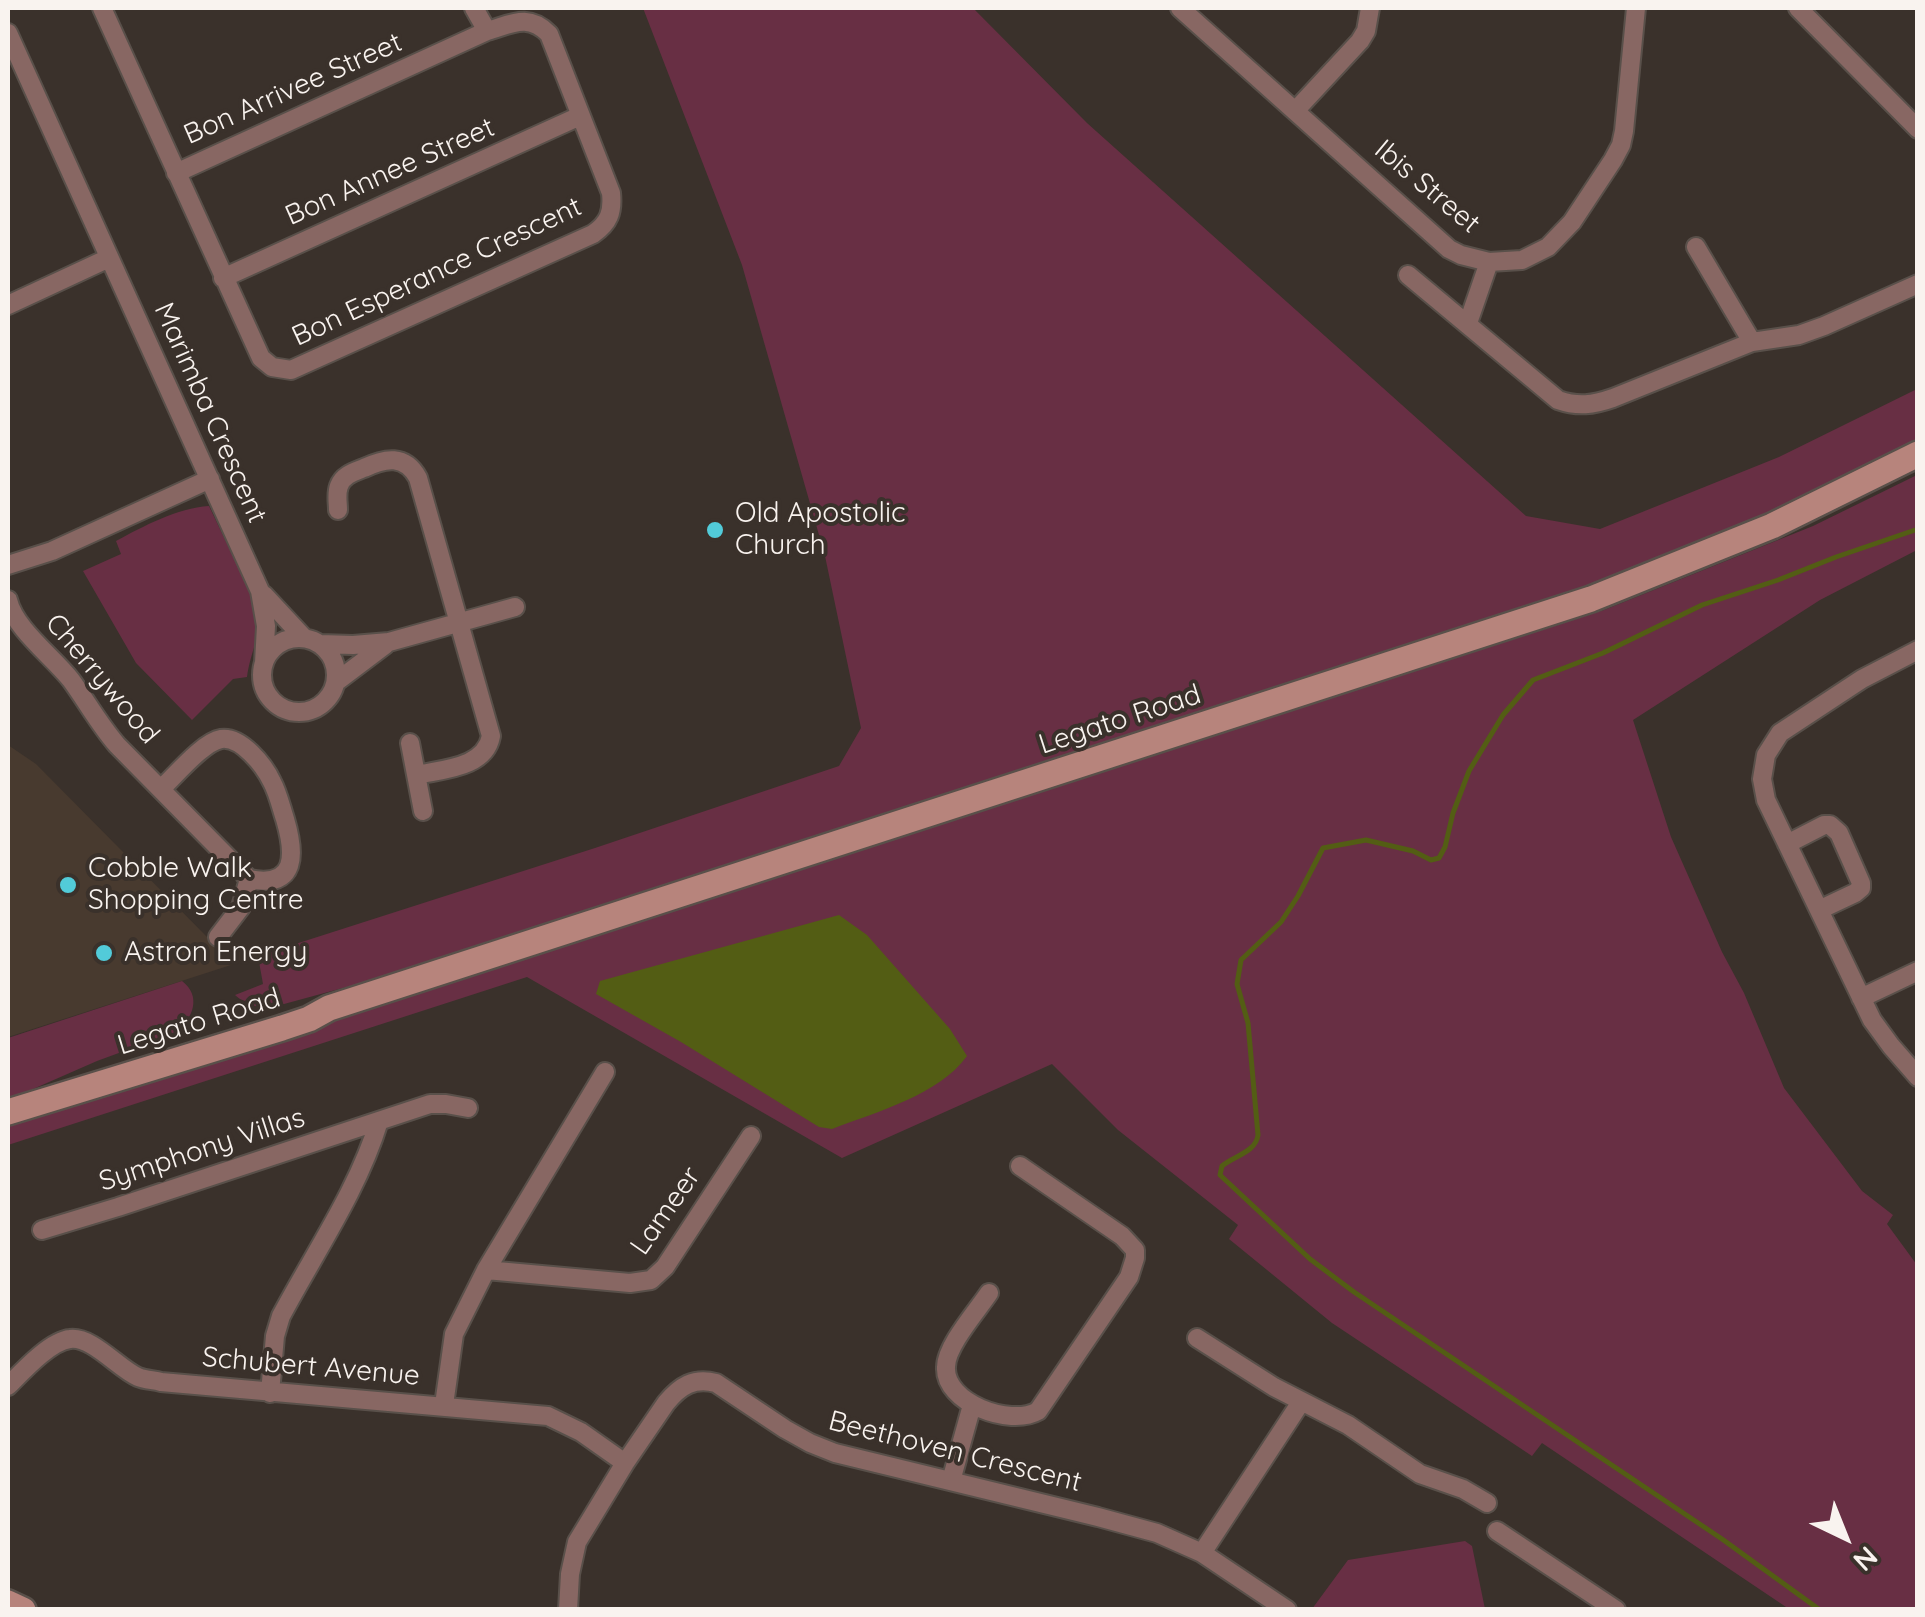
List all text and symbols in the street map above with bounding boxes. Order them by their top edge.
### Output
street label: Bon Arrivee Street [179,26,407,152]
street label: Bon Annee Street [280,111,500,233]
street label: Ibis Street [1367,133,1487,241]
street label: Bon Esperance Crescent [287,190,587,354]
street label: Marimba Crescent [146,298,274,528]
place label: Old Apostolic Church [735,497,906,563]
marker: Old Apostolic Church [704,519,726,541]
street label: Cherrywood [38,607,166,751]
street label: Legato Road [1035,678,1205,762]
place label: Cobble Walk Shopping Centre [88,852,304,918]
marker: Cobble Walk Shopping Centre [57,874,79,896]
place label: Astron Energy [124,936,307,970]
marker: Astron Energy [93,942,115,964]
street label: Legato Road [114,981,284,1063]
street label: Symphony Villas [95,1101,309,1199]
street label: Lameer [624,1160,708,1262]
street label: Schubert Avenue [201,1341,421,1393]
street label: Beethoven Crescent [825,1404,1085,1500]
north arrow [1795,1487,1895,1587]
text: N [1846,1539,1885,1579]

